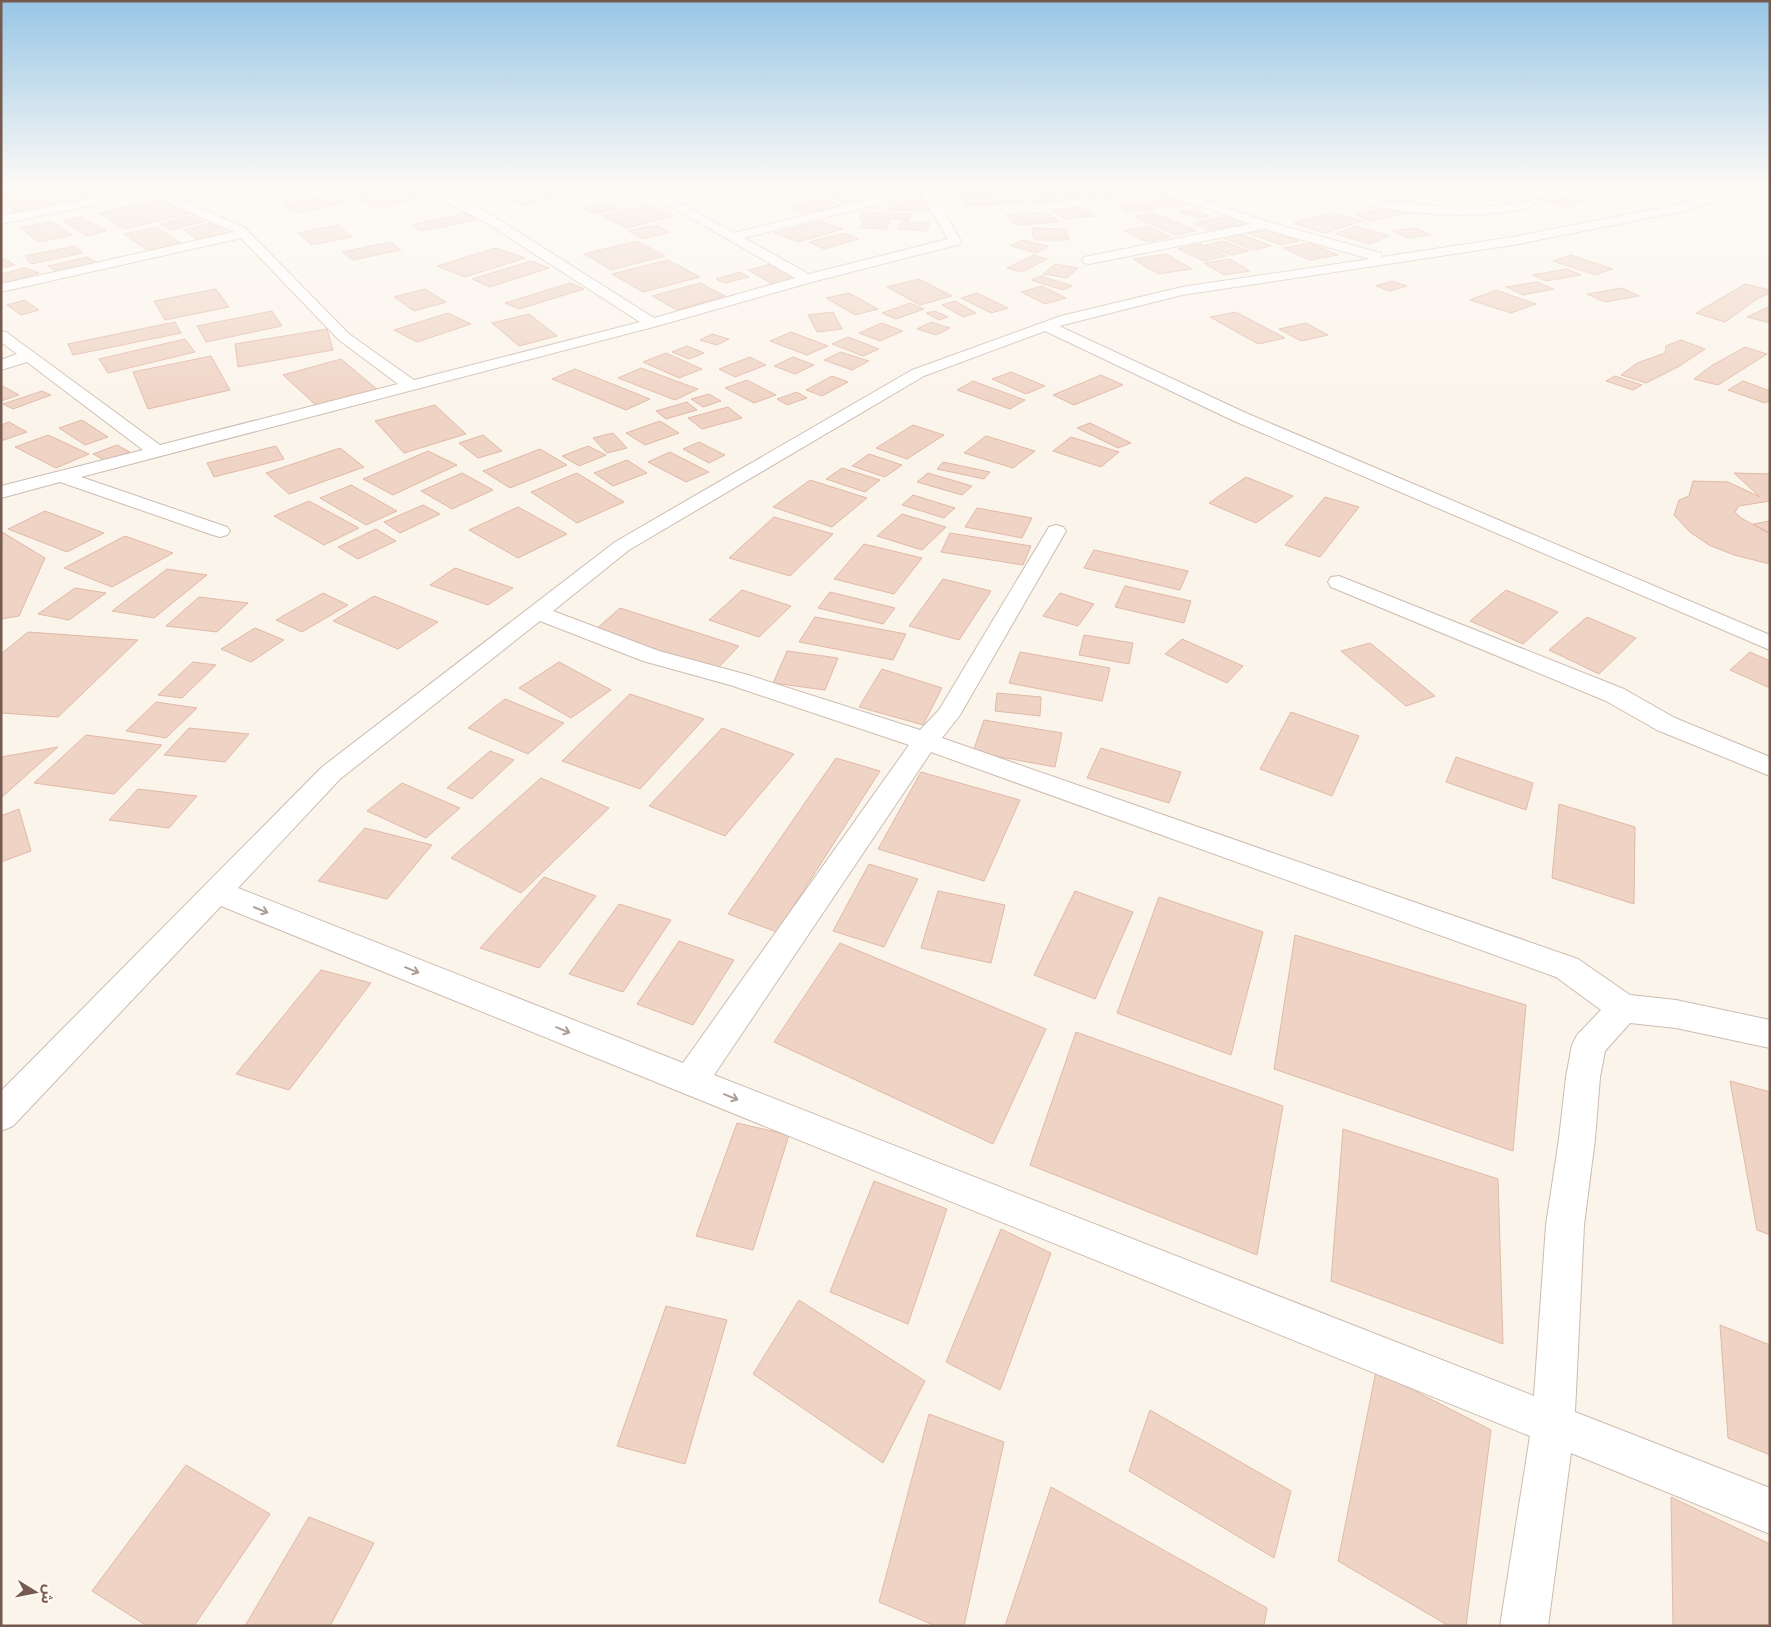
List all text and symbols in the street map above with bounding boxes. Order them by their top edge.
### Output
one-way arrow [253,906,268,915]
one-way arrow [404,966,419,975]
one-way arrow [555,1026,570,1035]
one-way arrow [722,1093,738,1102]
north arrow [10,1567,60,1617]
text: ش [38,1583,57,1605]

